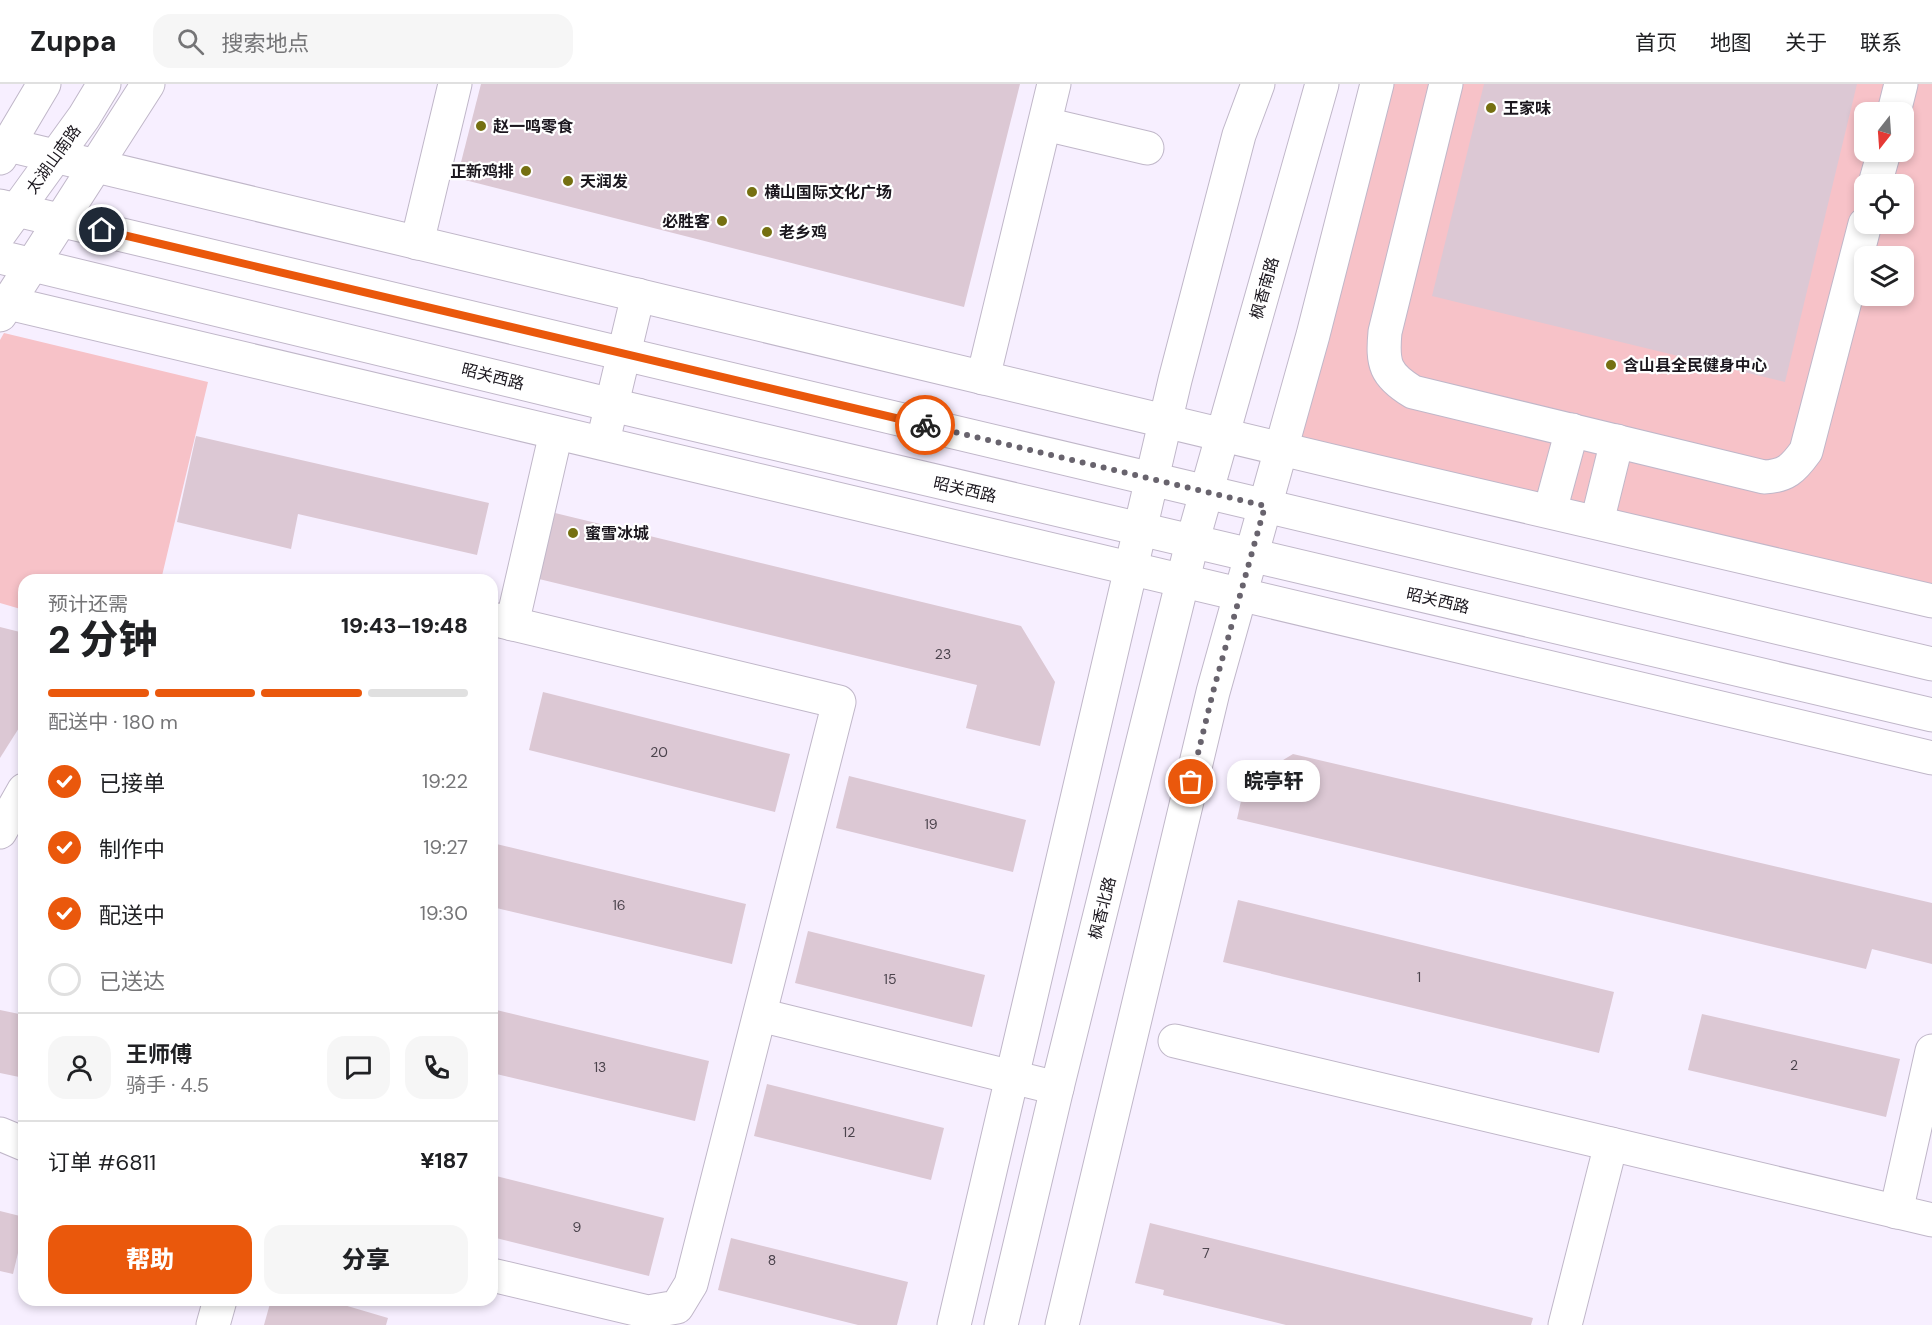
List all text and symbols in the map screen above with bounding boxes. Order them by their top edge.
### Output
search box [153,14,573,68]
text: Zuppa [30,23,117,60]
icon: search [174,25,207,58]
text: 搜索地点 [222,29,310,58]
text: 首页 [1635,29,1677,57]
text: 地图 [1710,29,1752,57]
text: 关于 [1785,29,1827,57]
text: 联系 [1860,29,1902,57]
place label: 王家味 [1503,98,1551,119]
marker: 王家味 [1484,101,1498,115]
north arrow [1854,102,1914,162]
map controls [1854,102,1914,306]
place label: 赵一鸣零食 [493,116,574,137]
marker: 赵一鸣零食 [474,119,488,133]
street label: 太湖山南路 [21,121,85,198]
place label: 正新鸡排 [450,161,514,182]
marker: 正新鸡排 [519,164,533,178]
place label: 天润发 [580,171,628,192]
marker: 天润发 [561,174,575,188]
button: locate [1854,174,1914,234]
place label: 横山国际文化广场 [764,182,892,203]
marker: 横山国际文化广场 [745,185,759,199]
pin [76,204,127,255]
place label: 必胜客 [662,211,710,232]
icon: home [85,213,118,246]
marker: 必胜客 [715,214,729,228]
place label: 老乡鸡 [779,222,827,243]
marker: 老乡鸡 [760,225,774,239]
button: layers [1854,246,1914,306]
street label: 枫香南路 [1246,254,1283,322]
place label: 含山县全民健身中心 [1623,355,1767,376]
marker: 含山县全民健身中心 [1604,358,1618,372]
street label: 昭关西路 [459,359,526,394]
courier [895,395,955,455]
icon: bike [909,409,942,442]
street label: 昭关西路 [931,472,998,507]
place label: 蜜雪冰城 [585,523,649,544]
marker: 蜜雪冰城 [566,526,580,540]
street label: 昭关西路 [1404,583,1471,618]
text: 预计还需 [48,591,128,617]
text: 19:43–19:48 [341,611,468,640]
text: 2 分钟 [48,614,158,665]
house number: 23 [935,645,951,663]
text: 配送中 · 180 m [48,709,178,735]
house number: 20 [650,743,668,761]
pin [1165,756,1216,807]
callout: 皖亭轩 [1227,761,1320,803]
icon: check [48,765,81,798]
icon: bag [1174,765,1207,798]
text: 19:22 [422,768,468,794]
text: 皖亭轩 [1244,768,1304,794]
text: 已接单 [99,769,165,798]
house number: 19 [924,815,938,833]
icon: check [48,831,81,864]
text: 19:27 [423,834,468,860]
text: 制作中 [99,835,165,864]
street label: 枫香北路 [1085,875,1120,942]
house number: 16 [612,896,626,914]
icon: check [48,897,81,930]
text: 19:30 [420,900,468,926]
text: 配送中 [99,901,165,930]
text: 已送达 [99,967,165,996]
house number: 1 [1417,968,1421,986]
house number: 15 [884,970,896,988]
button: person [48,1036,111,1099]
button: chat [327,1036,390,1099]
button: phone [405,1036,468,1099]
text: 王师傅 [126,1040,192,1069]
house number: 2 [1790,1056,1798,1074]
house number: 13 [594,1058,606,1076]
text: 骑手 · 4.5 [126,1072,209,1098]
house number: 12 [843,1123,855,1141]
text: ¥187 [420,1146,468,1175]
text: 订单 #6811 [48,1148,156,1177]
house number: 9 [573,1218,582,1236]
button: 帮助 [48,1225,252,1294]
button: 分享 [264,1225,468,1294]
house number: 7 [1202,1244,1210,1262]
house number: 8 [768,1251,776,1269]

